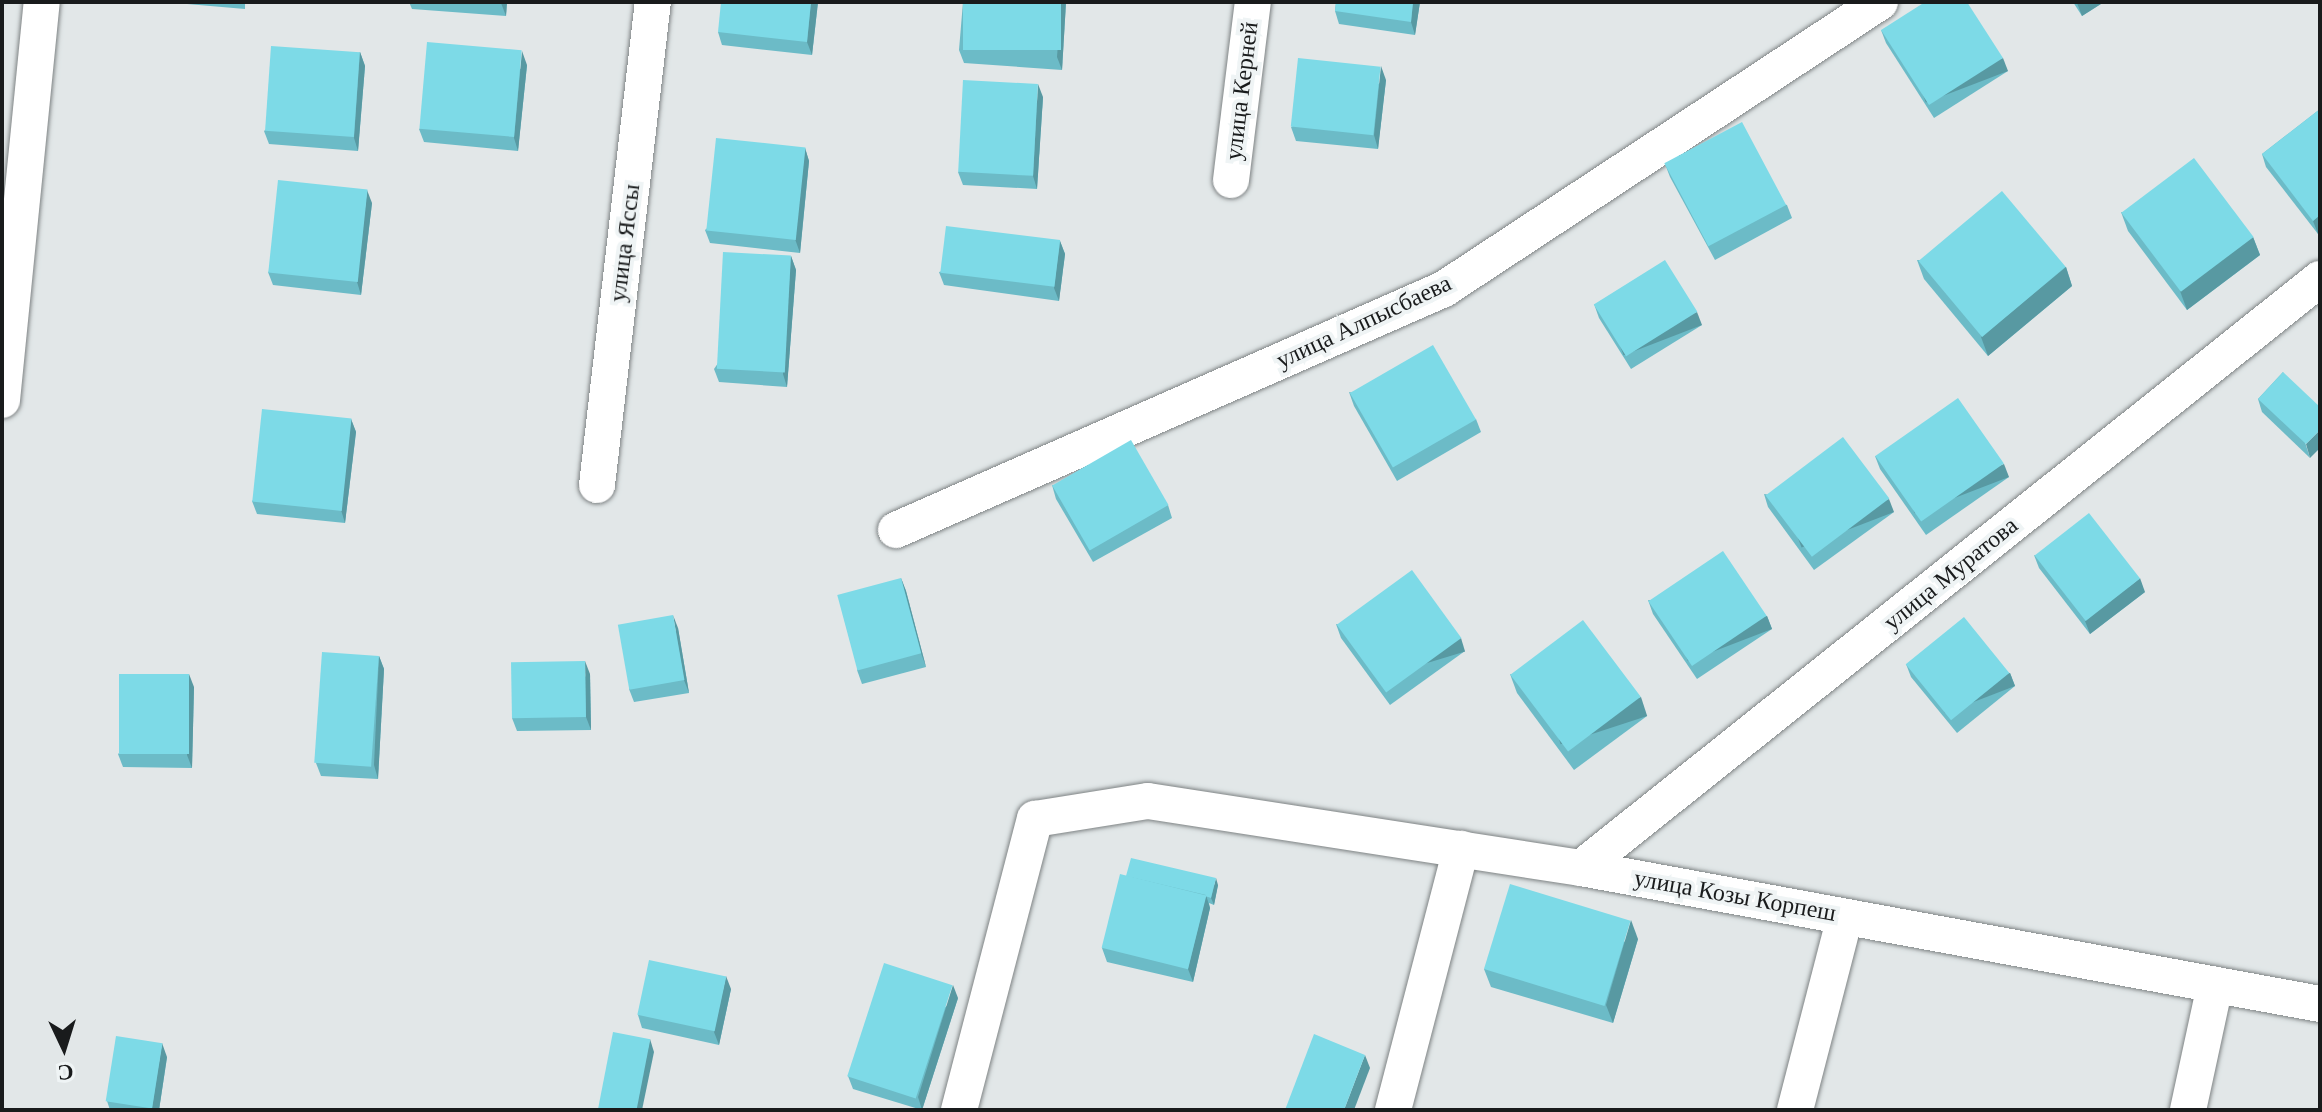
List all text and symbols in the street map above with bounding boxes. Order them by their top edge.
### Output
street label: улица Керней [1219,20,1265,162]
street label: улица Яссы [603,182,647,304]
street label: улица Алпысбаева [1272,269,1456,375]
street label: улица Муратова [1878,511,2024,637]
street label: улица Козы Корпеш [1632,864,1838,928]
north arrow [24,1008,104,1088]
text: С [57,1059,75,1085]

